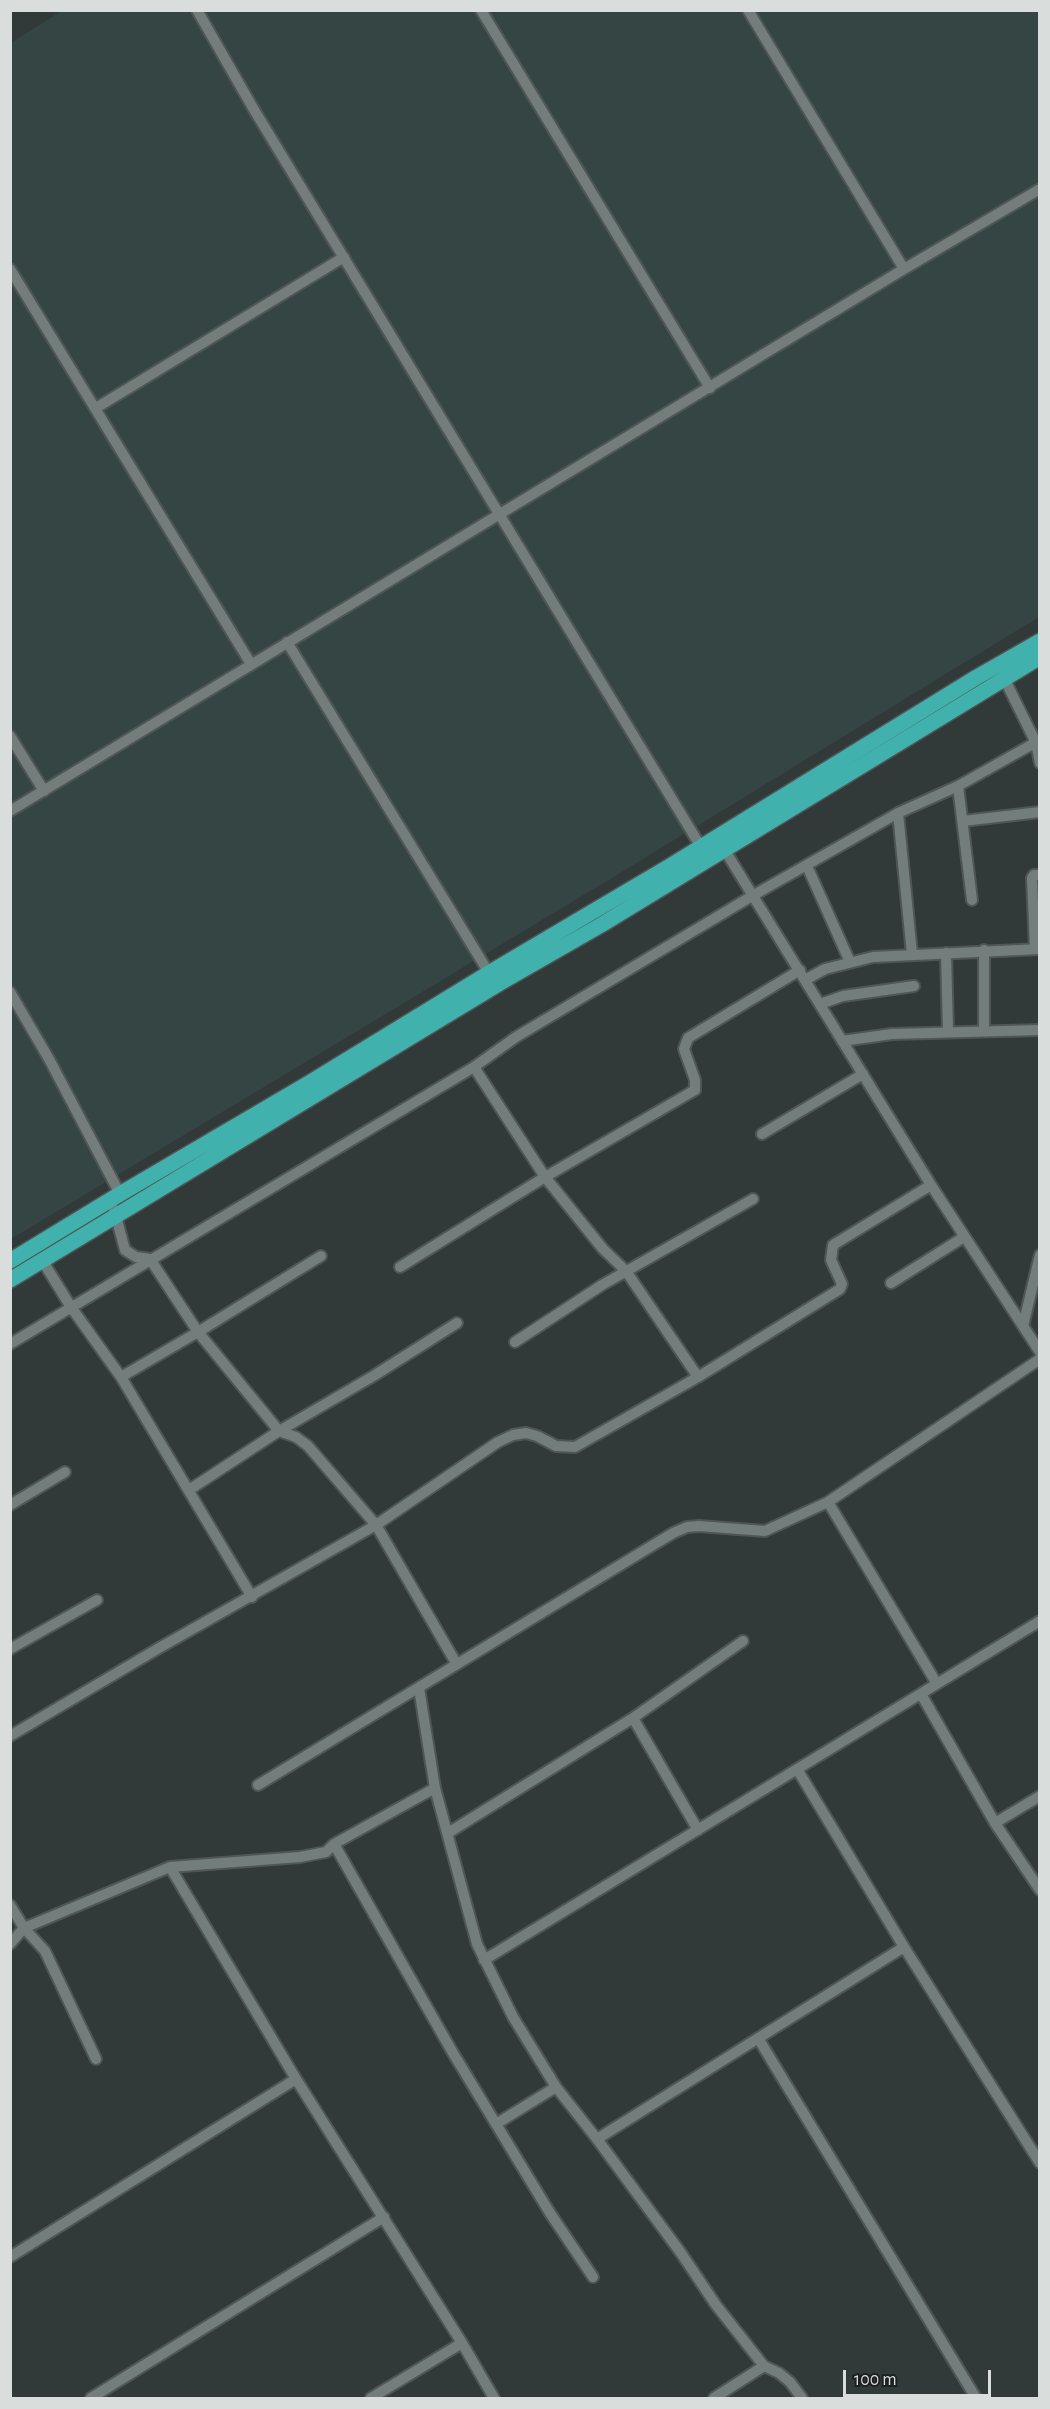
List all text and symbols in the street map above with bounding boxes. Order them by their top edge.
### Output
scale bar [846,2358,994,2396]
text: 100 m [854,2371,897,2389]

